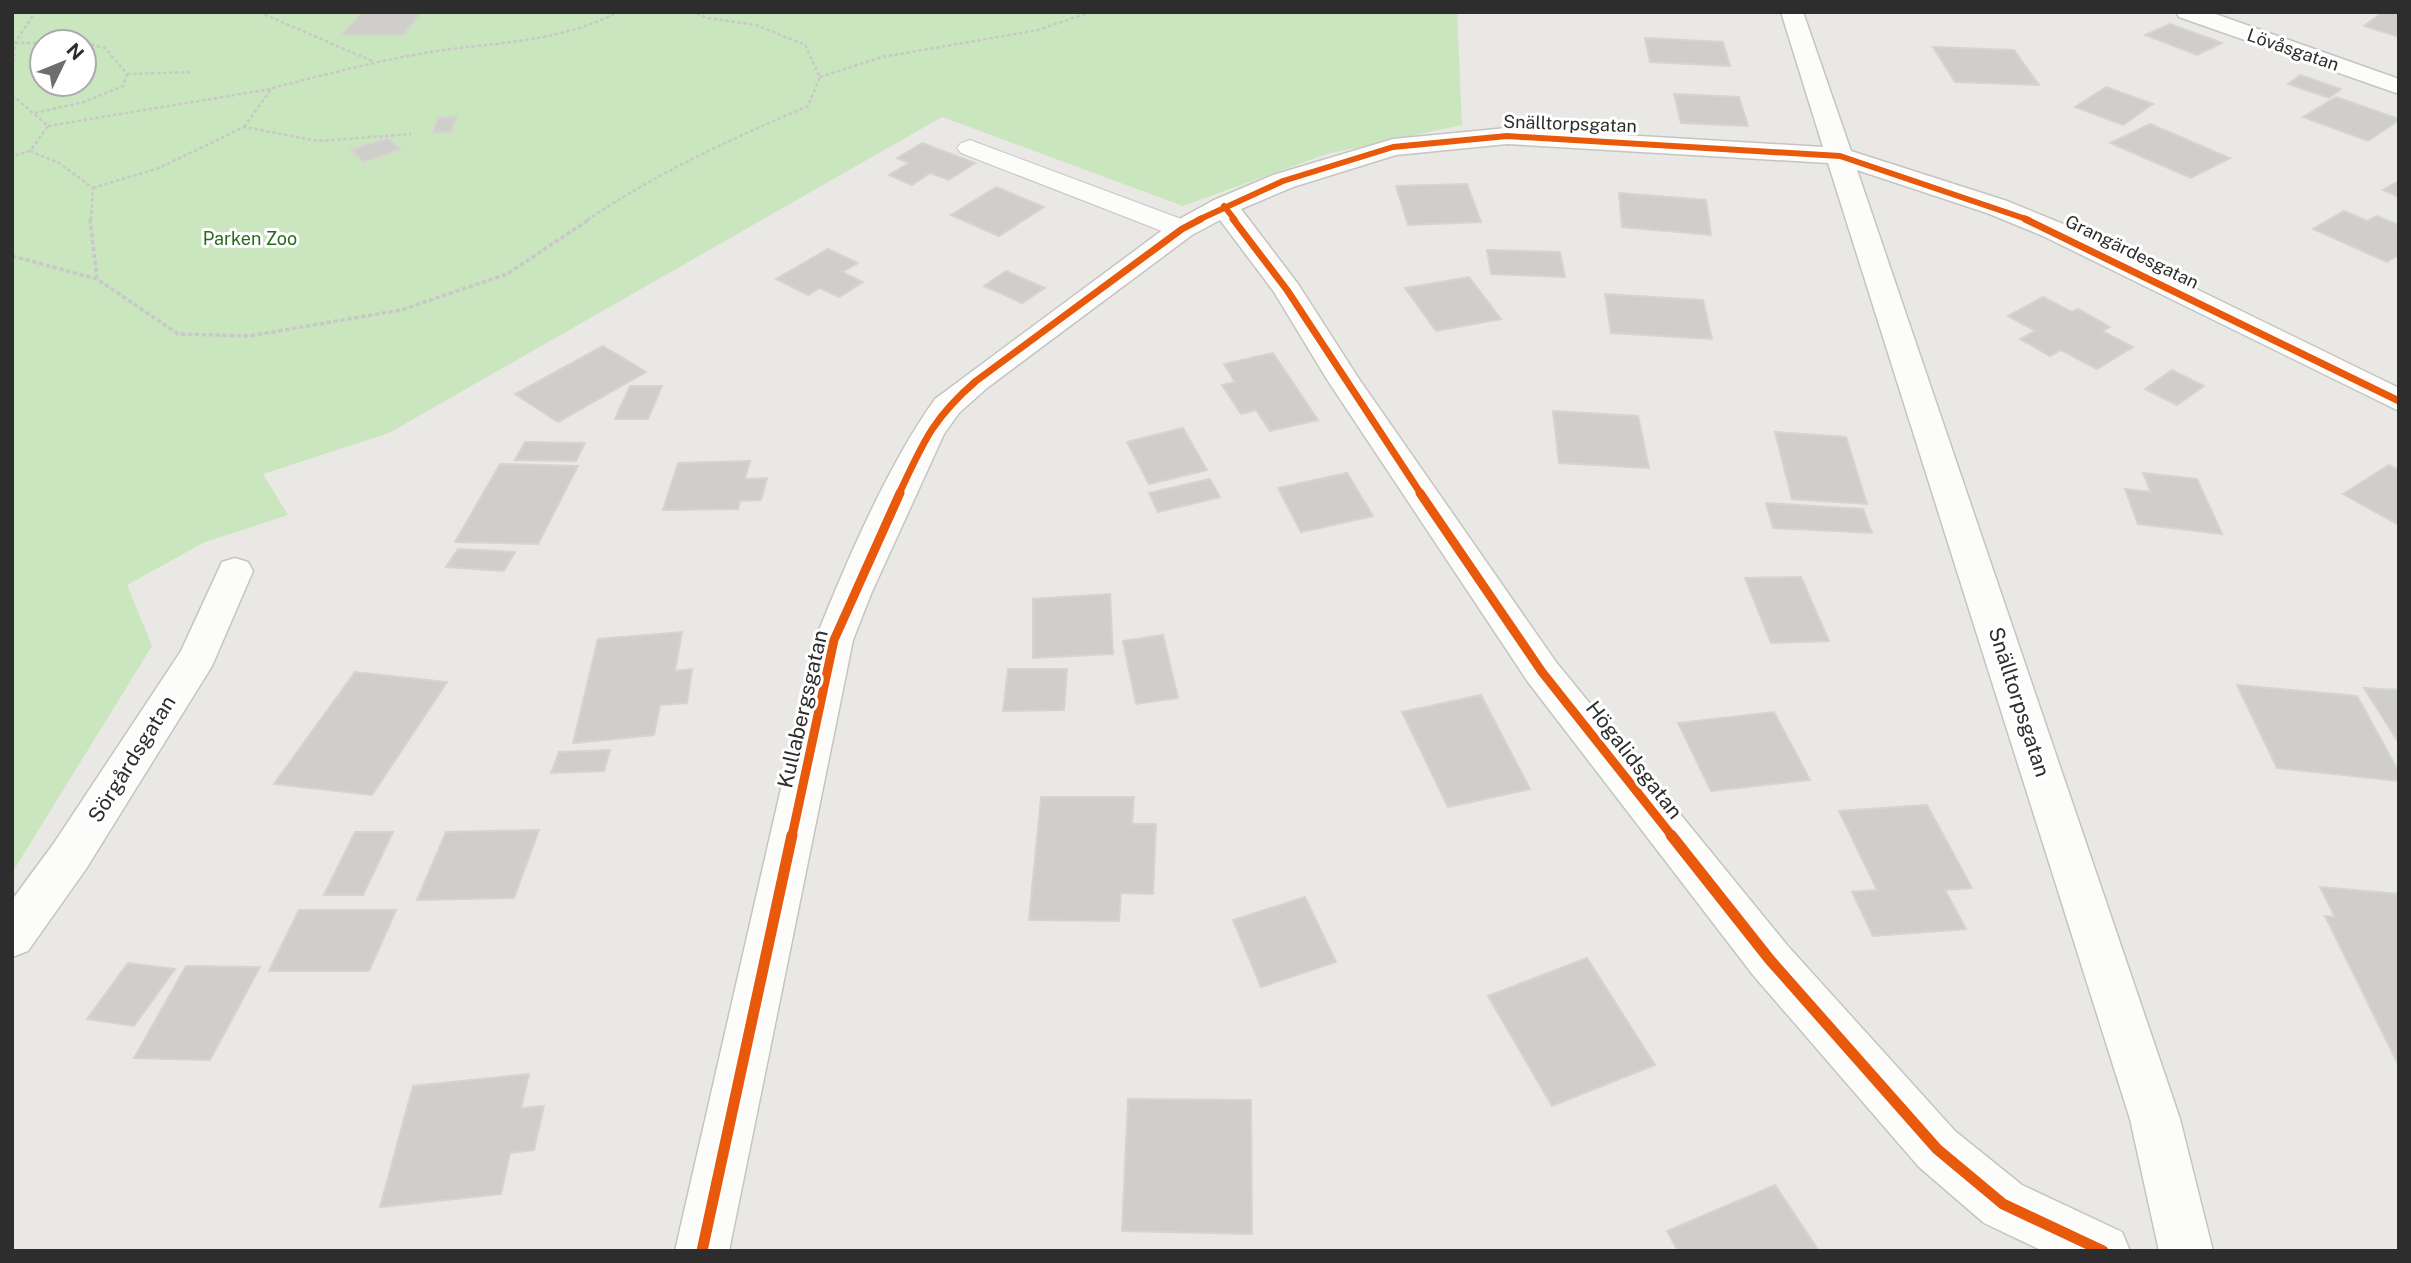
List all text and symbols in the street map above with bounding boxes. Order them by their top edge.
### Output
street label: Lövåsgatan [2245,24,2342,75]
north arrow [28,28,98,98]
text: N [62,38,89,64]
street label: Snälltorpsgatan [1503,111,1637,136]
street label: Grangärdesgatan [2062,210,2202,293]
park label: Parken Zoo [203,228,297,249]
street label: Snälltorpsgatan [1983,624,2055,780]
street label: Kullabergsgatan [772,628,833,790]
street label: Sörgårdsgatan [83,691,181,827]
street label: Högalidsgatan [1581,696,1688,824]

